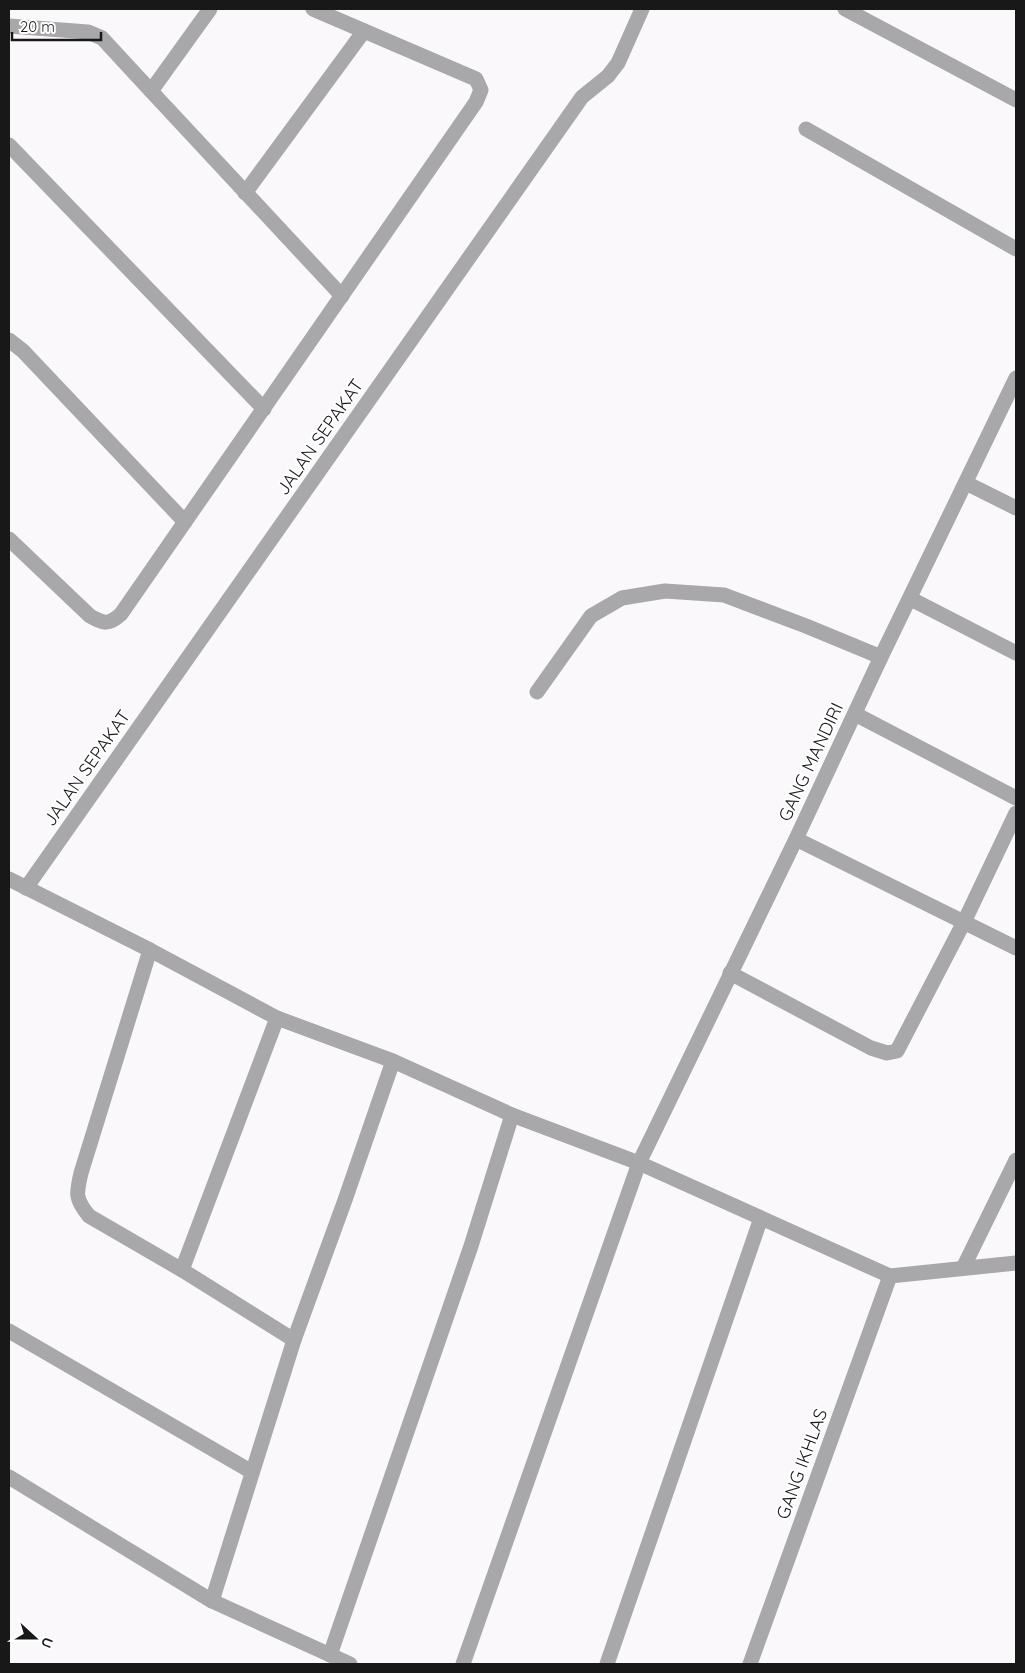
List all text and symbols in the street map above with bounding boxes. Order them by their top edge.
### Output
scale bar [12,10,101,42]
text: 20 m [20,17,55,36]
street label: JALAN SEPAKAT [271,374,368,499]
street label: GANG MANDIRI [773,699,848,825]
street label: JALAN SEPAKAT [38,705,135,830]
street label: GANG IKHLAS [771,1406,832,1522]
north arrow [10,1613,60,1663]
text: U [37,1635,57,1650]

